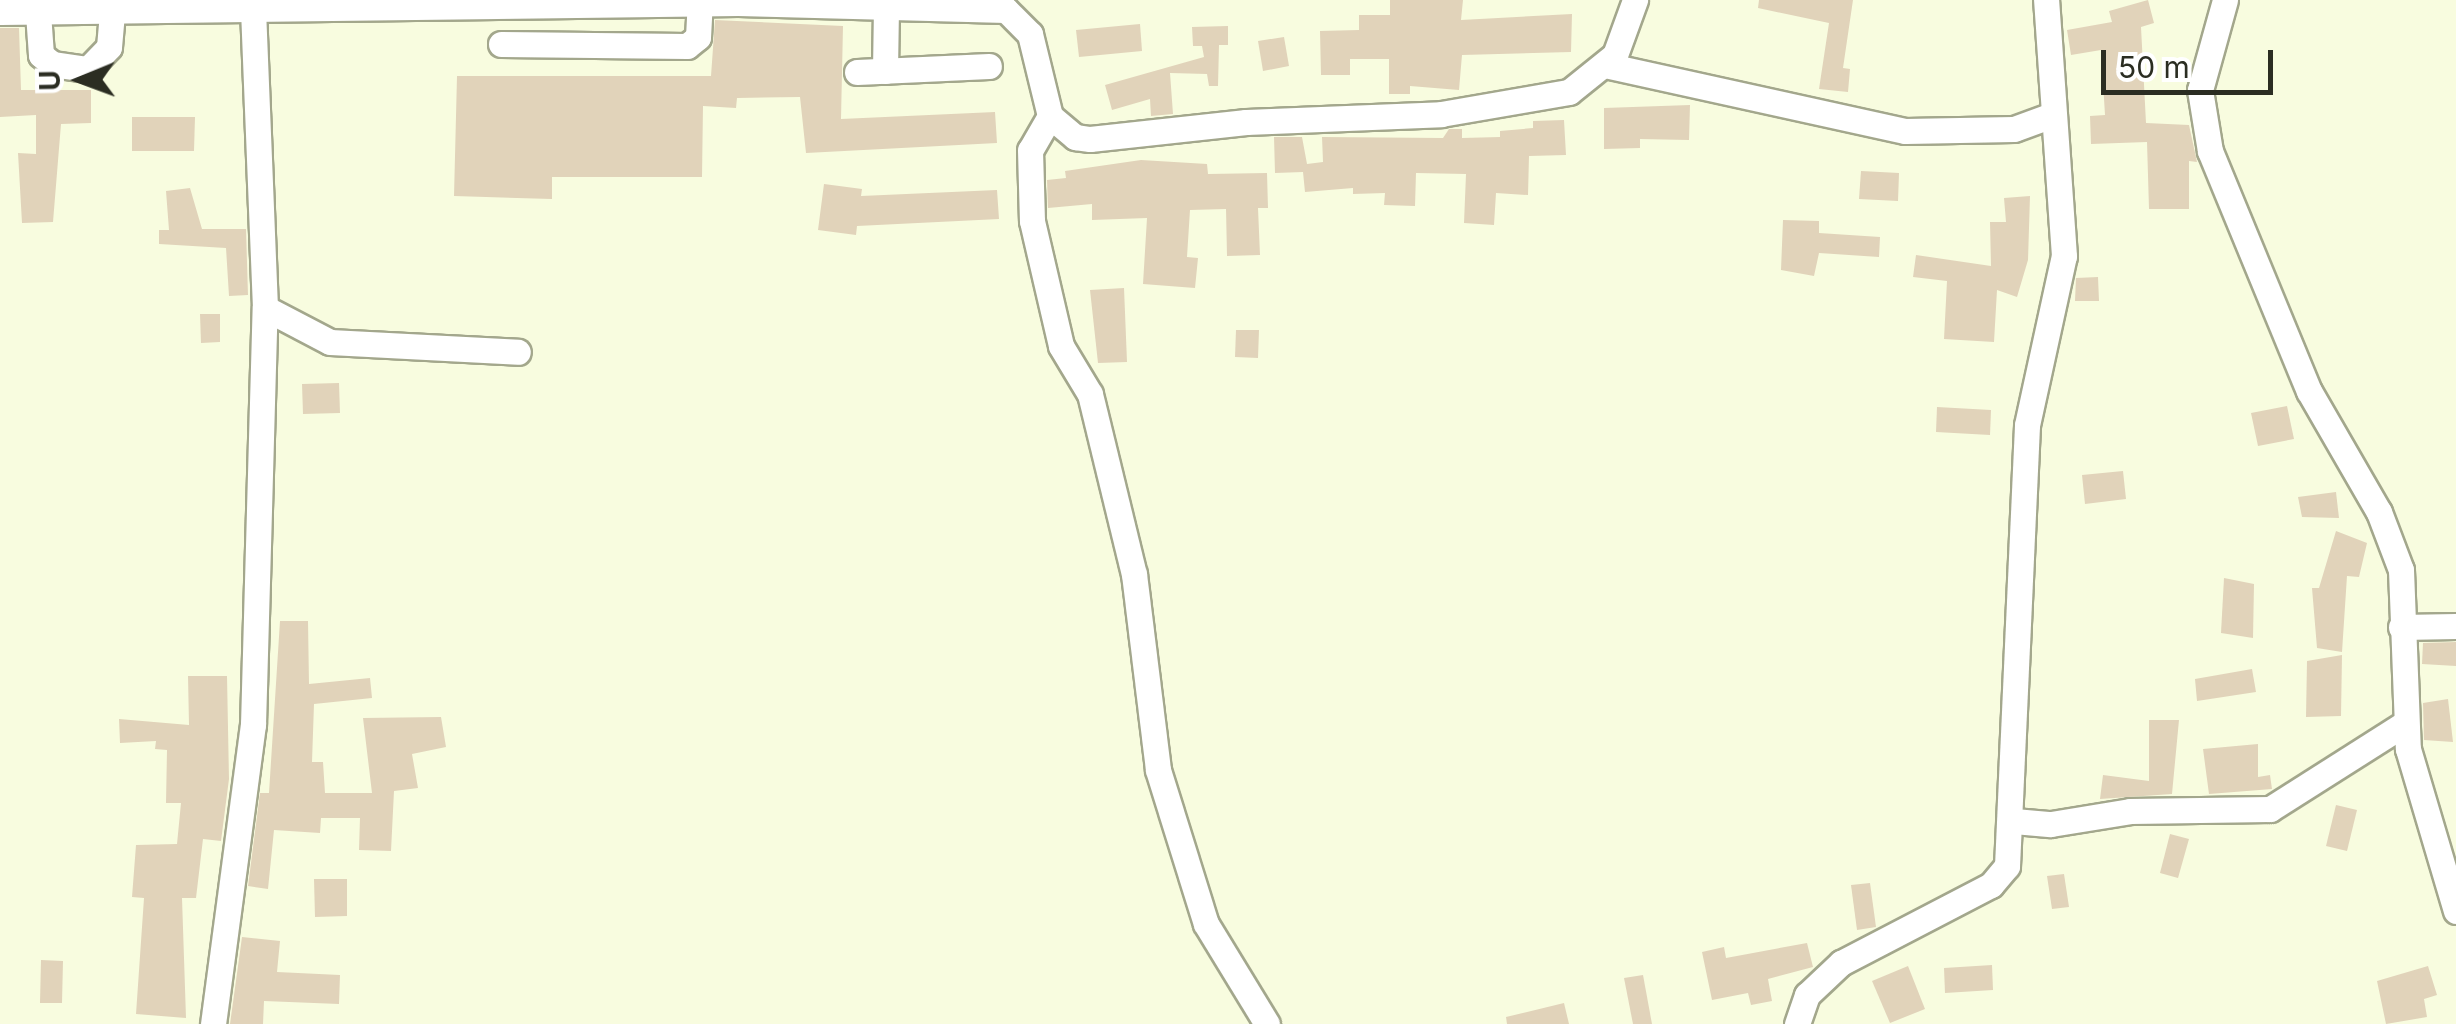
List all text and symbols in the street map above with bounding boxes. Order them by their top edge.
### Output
north arrow [30,30,130,130]
scale bar [2106,30,2278,92]
text: 50 m [2118,49,2190,85]
text: U [33,70,67,91]

